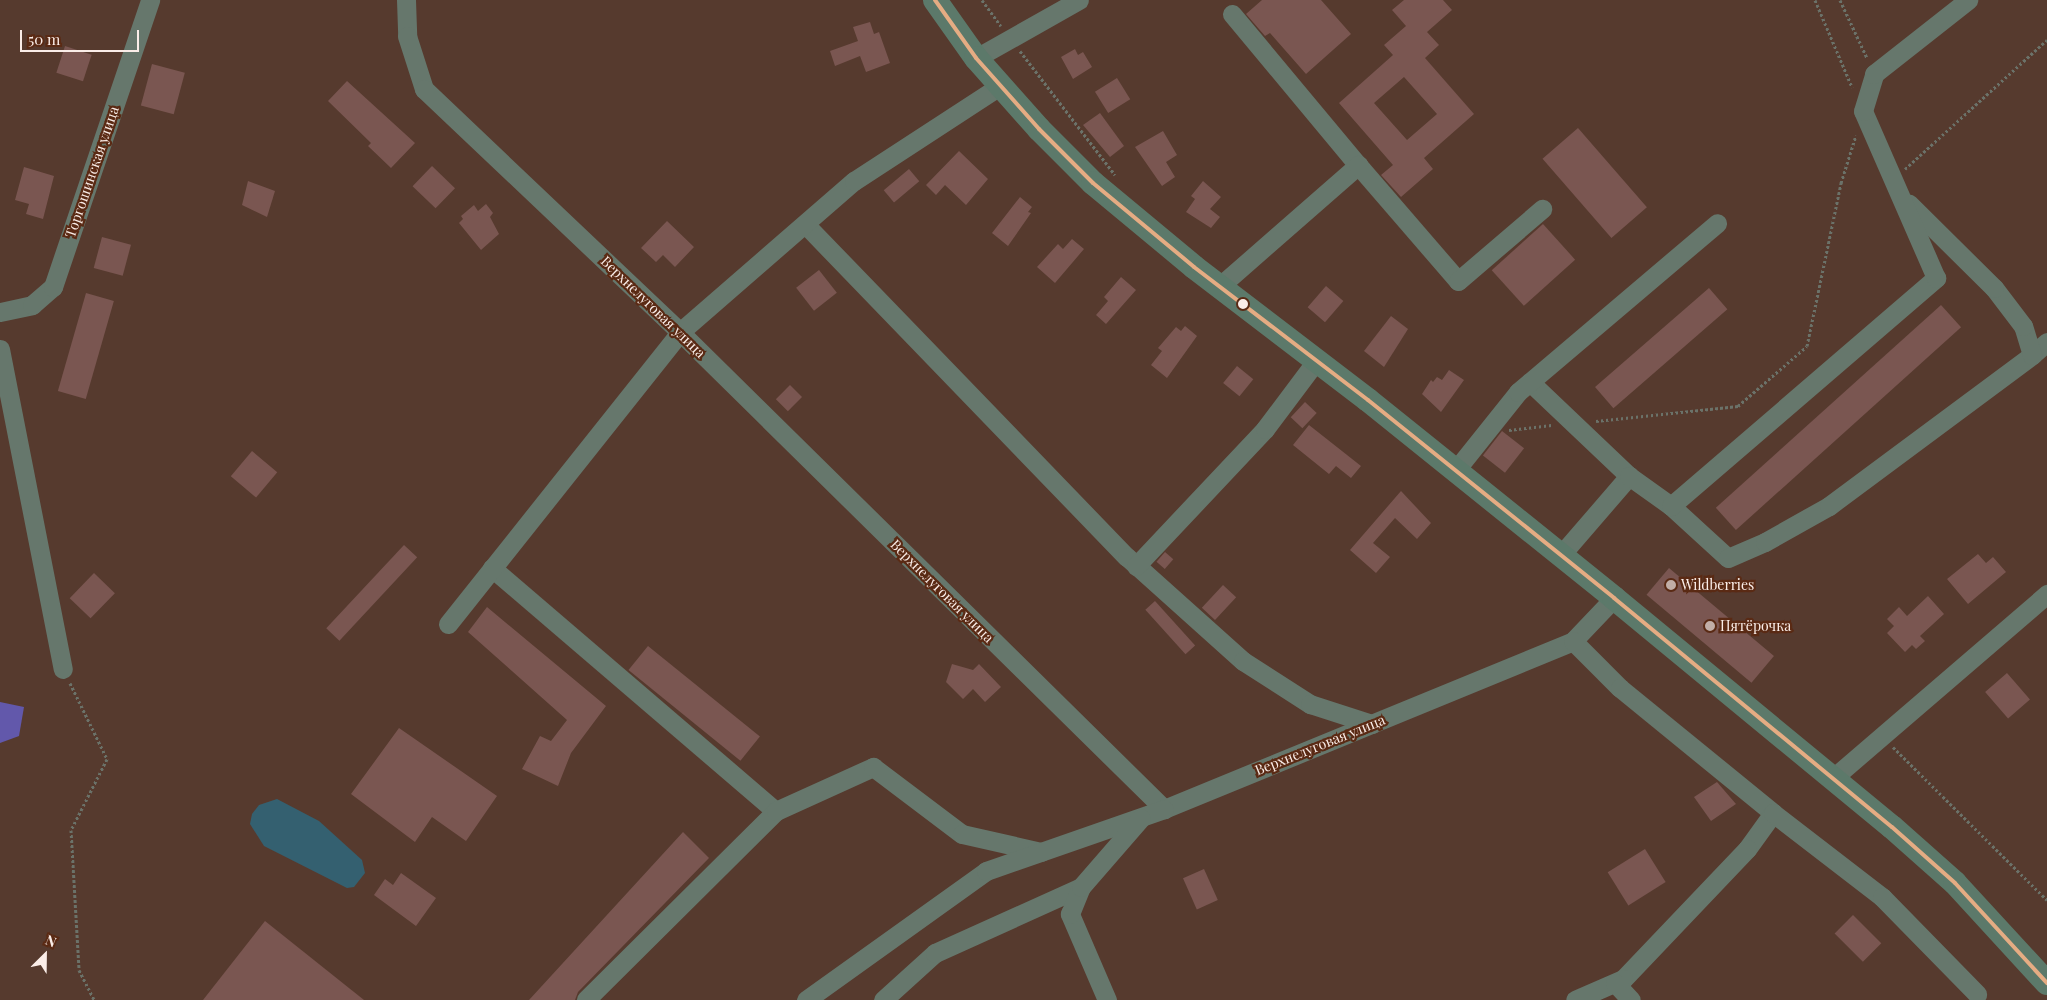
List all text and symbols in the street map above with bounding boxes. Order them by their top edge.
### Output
scale bar [22,20,141,52]
text: 50 m [28,29,60,49]
street label: Торгошинская улица [62,104,122,240]
street label: Верхнелуговая улица [597,253,709,361]
unlabelled marker [1238,299,1248,309]
street label: Верхнелуговая улица [887,536,997,646]
place label: Wildberries [1681,577,1754,593]
marker: Wildberries [1665,579,1677,591]
place label: Пятёрочка [1720,618,1791,634]
marker: Пятёрочка [1704,620,1716,632]
street label: Верхнелуговая улица [1253,711,1387,779]
north arrow [20,930,70,980]
text: N [43,930,59,951]

